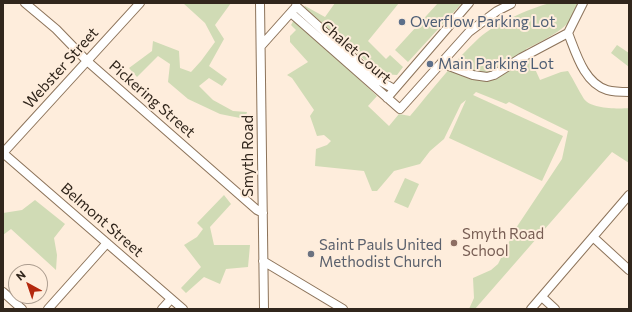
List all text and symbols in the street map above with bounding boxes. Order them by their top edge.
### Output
place label: Overflow Parking Lot [410,13,555,31]
street label: Chalet Court [317,17,395,87]
marker: Overflow Parking Lot [397,17,407,27]
street label: Webster Street [20,24,102,112]
place label: Main Parking Lot [438,55,554,73]
street label: Pickering Street [105,57,199,141]
marker: Main Parking Lot [425,59,435,69]
street label: Smyth Road [239,115,257,197]
street label: Belmont Street [57,179,147,261]
place label: Smyth Road School [462,225,544,260]
place label: Saint Pauls United Methodist Church [319,236,442,271]
marker: Smyth Road School [449,238,459,248]
marker: Saint Pauls United Methodist Church [306,249,316,259]
north arrow [8,264,48,304]
text: N [13,268,28,283]

